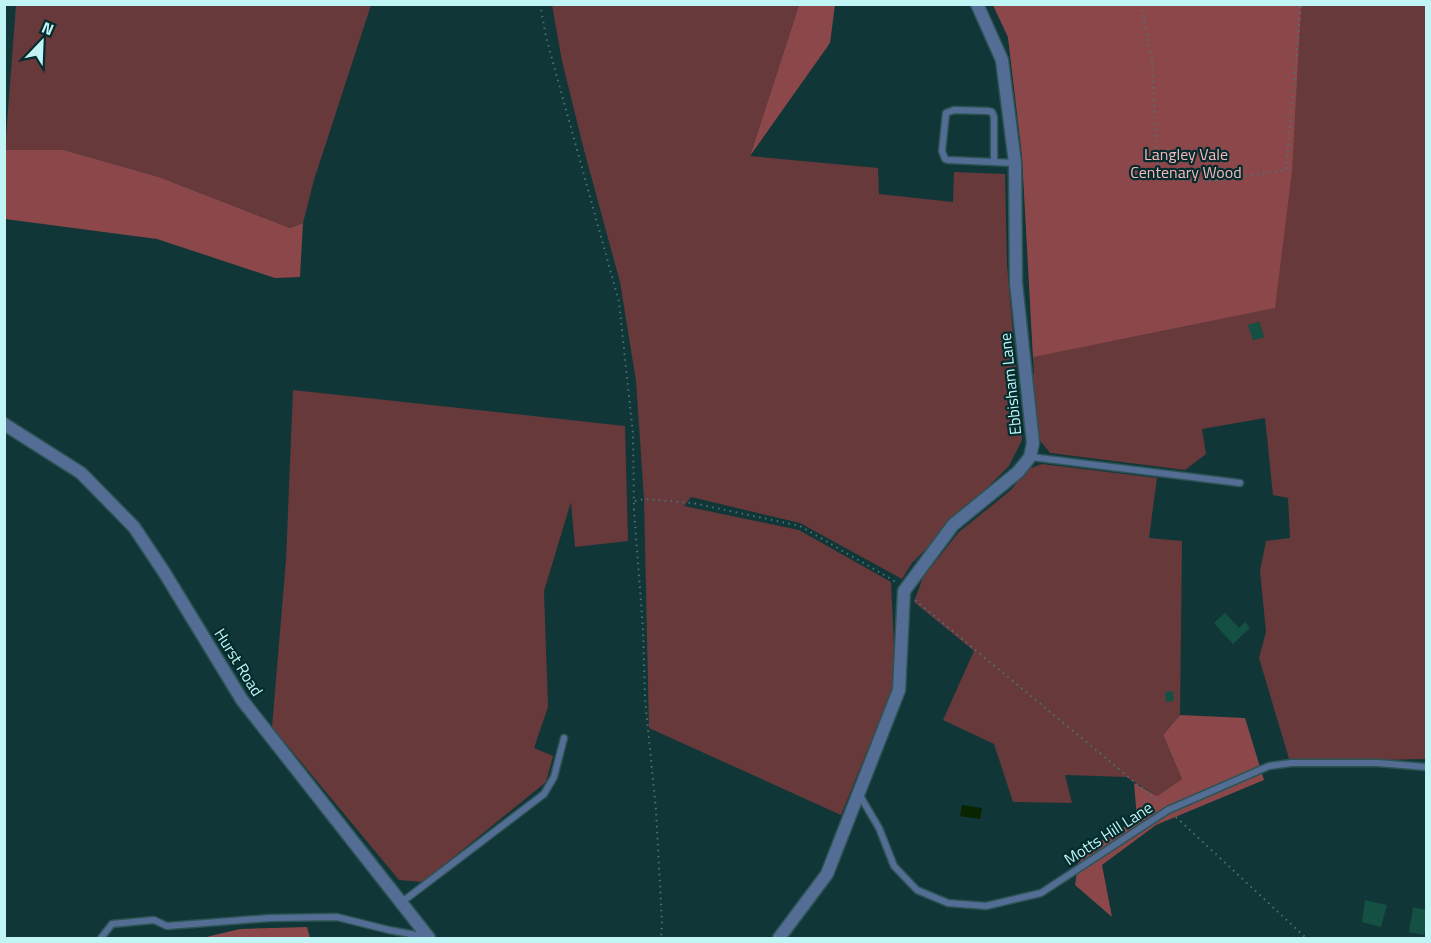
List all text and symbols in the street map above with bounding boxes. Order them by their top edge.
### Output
north arrow [12,12,72,72]
text: N [38,15,58,41]
park label: Langley Vale Centenary Wood [1130,142,1242,184]
street label: Ebbisham Lane [993,332,1027,436]
street label: Hurst Road [209,623,269,701]
street label: Motts Hill Lane [1059,795,1157,871]

